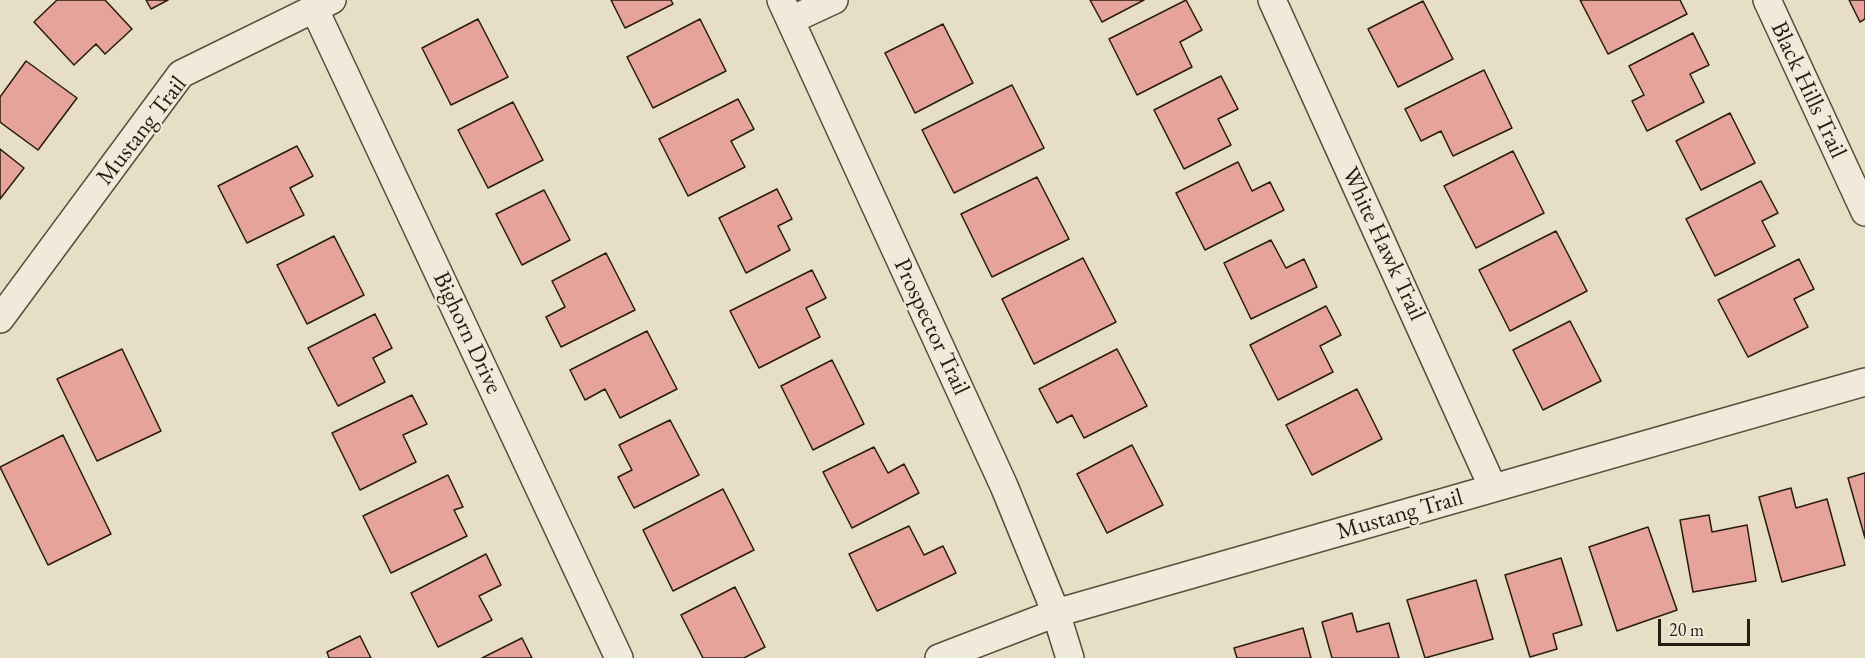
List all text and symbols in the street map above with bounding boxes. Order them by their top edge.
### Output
street label: Black Hills Trail [1764,17,1852,163]
street label: Mustang Trail [91,71,193,191]
street label: White Hawk Trail [1335,163,1431,325]
street label: Prospector Trail [887,254,975,400]
street label: Bighorn Drive [426,267,508,399]
street label: Mustang Trail [1334,483,1466,547]
scale bar [1661,607,1752,645]
text: 20 m [1669,618,1704,641]

